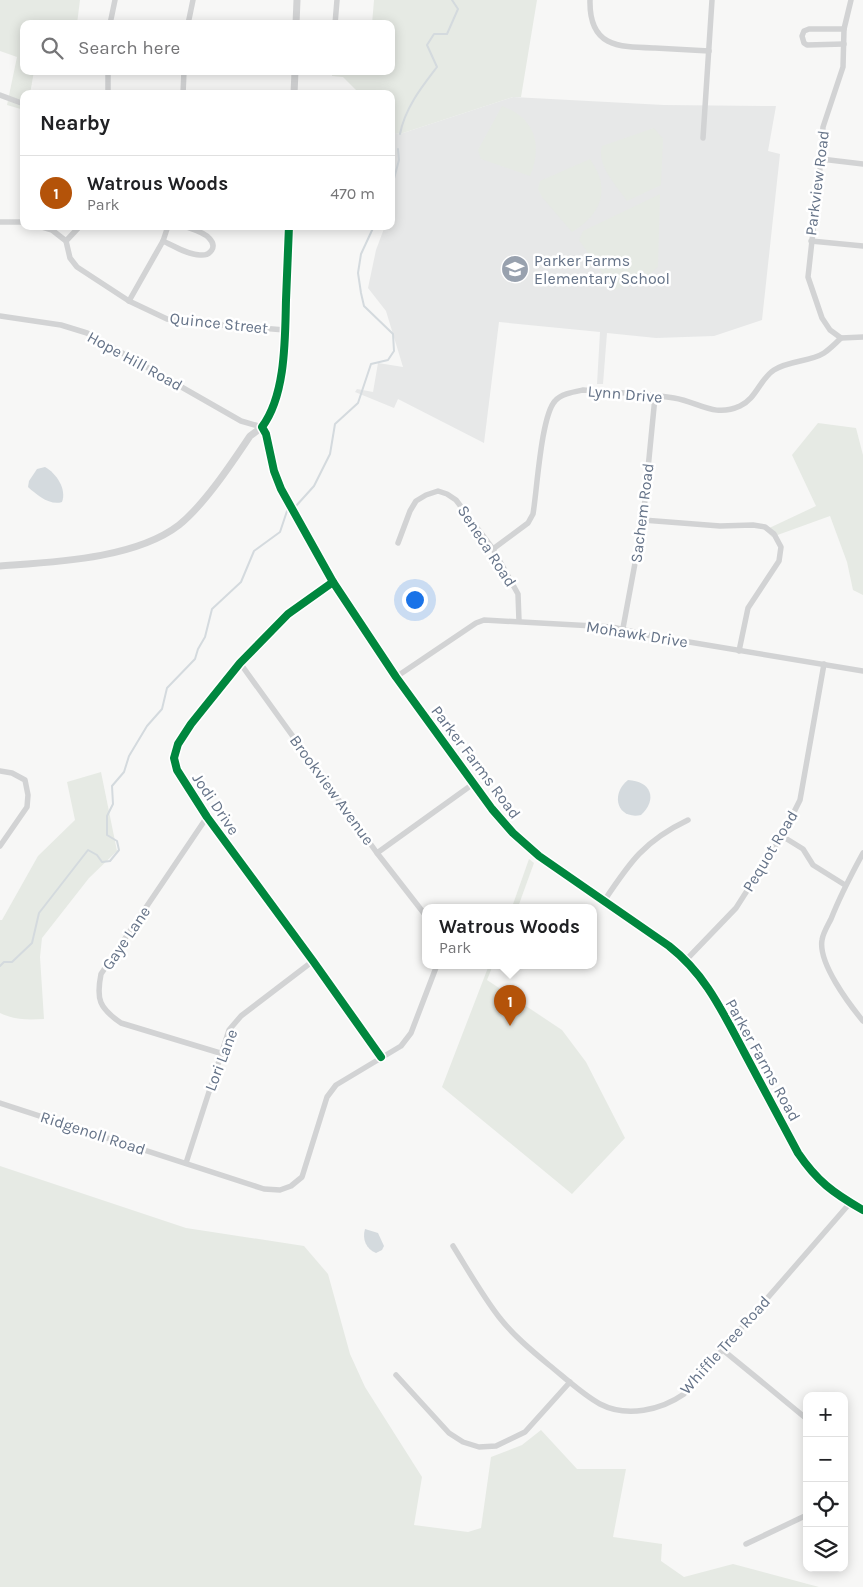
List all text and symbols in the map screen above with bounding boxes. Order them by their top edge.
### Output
search box [20,20,395,75]
icon: search [38,34,66,62]
text: Search here [78,37,180,59]
text: Nearby [40,111,110,135]
street label: Parkview Road [801,129,833,237]
text: Watrous Woods [87,173,228,195]
text: 1 [53,184,59,203]
text: 470 m [330,184,375,203]
text: Park [87,195,119,214]
place label: Parker Farms Elementary School [534,251,670,288]
school or university icon: Parker Farms Elementary School [500,254,530,284]
street label: Quince Street [169,308,269,338]
street label: Hope Hill Road [84,327,186,395]
street label: Lynn Drive [587,381,663,407]
street label: Sachem Road [626,462,658,564]
street label: Seneca Road [454,502,520,590]
your location [402,587,428,613]
street label: Mohawk Drive [585,617,689,651]
street label: Parker Farms Road [427,702,525,822]
street label: Brookview Avenue [286,731,378,849]
street label: Jodi Drive [188,769,244,839]
street label: Pequot Road [738,807,802,895]
street label: Gaye Lane [98,903,154,973]
popup [422,904,597,969]
text: Watrous Woods [439,916,580,938]
text: Park [439,938,471,957]
pin: 1 [494,985,526,1026]
street label: Parker Farms Road [722,996,804,1124]
street label: Lori Lane [201,1026,241,1094]
street label: Ridgenoll Road [38,1107,148,1159]
street label: Whiffle Tree Road [676,1292,774,1398]
map controls [803,1392,848,1572]
button: + [803,1392,848,1437]
button: − [803,1437,848,1482]
button: locate [803,1482,848,1527]
button: layers [803,1527,848,1572]

